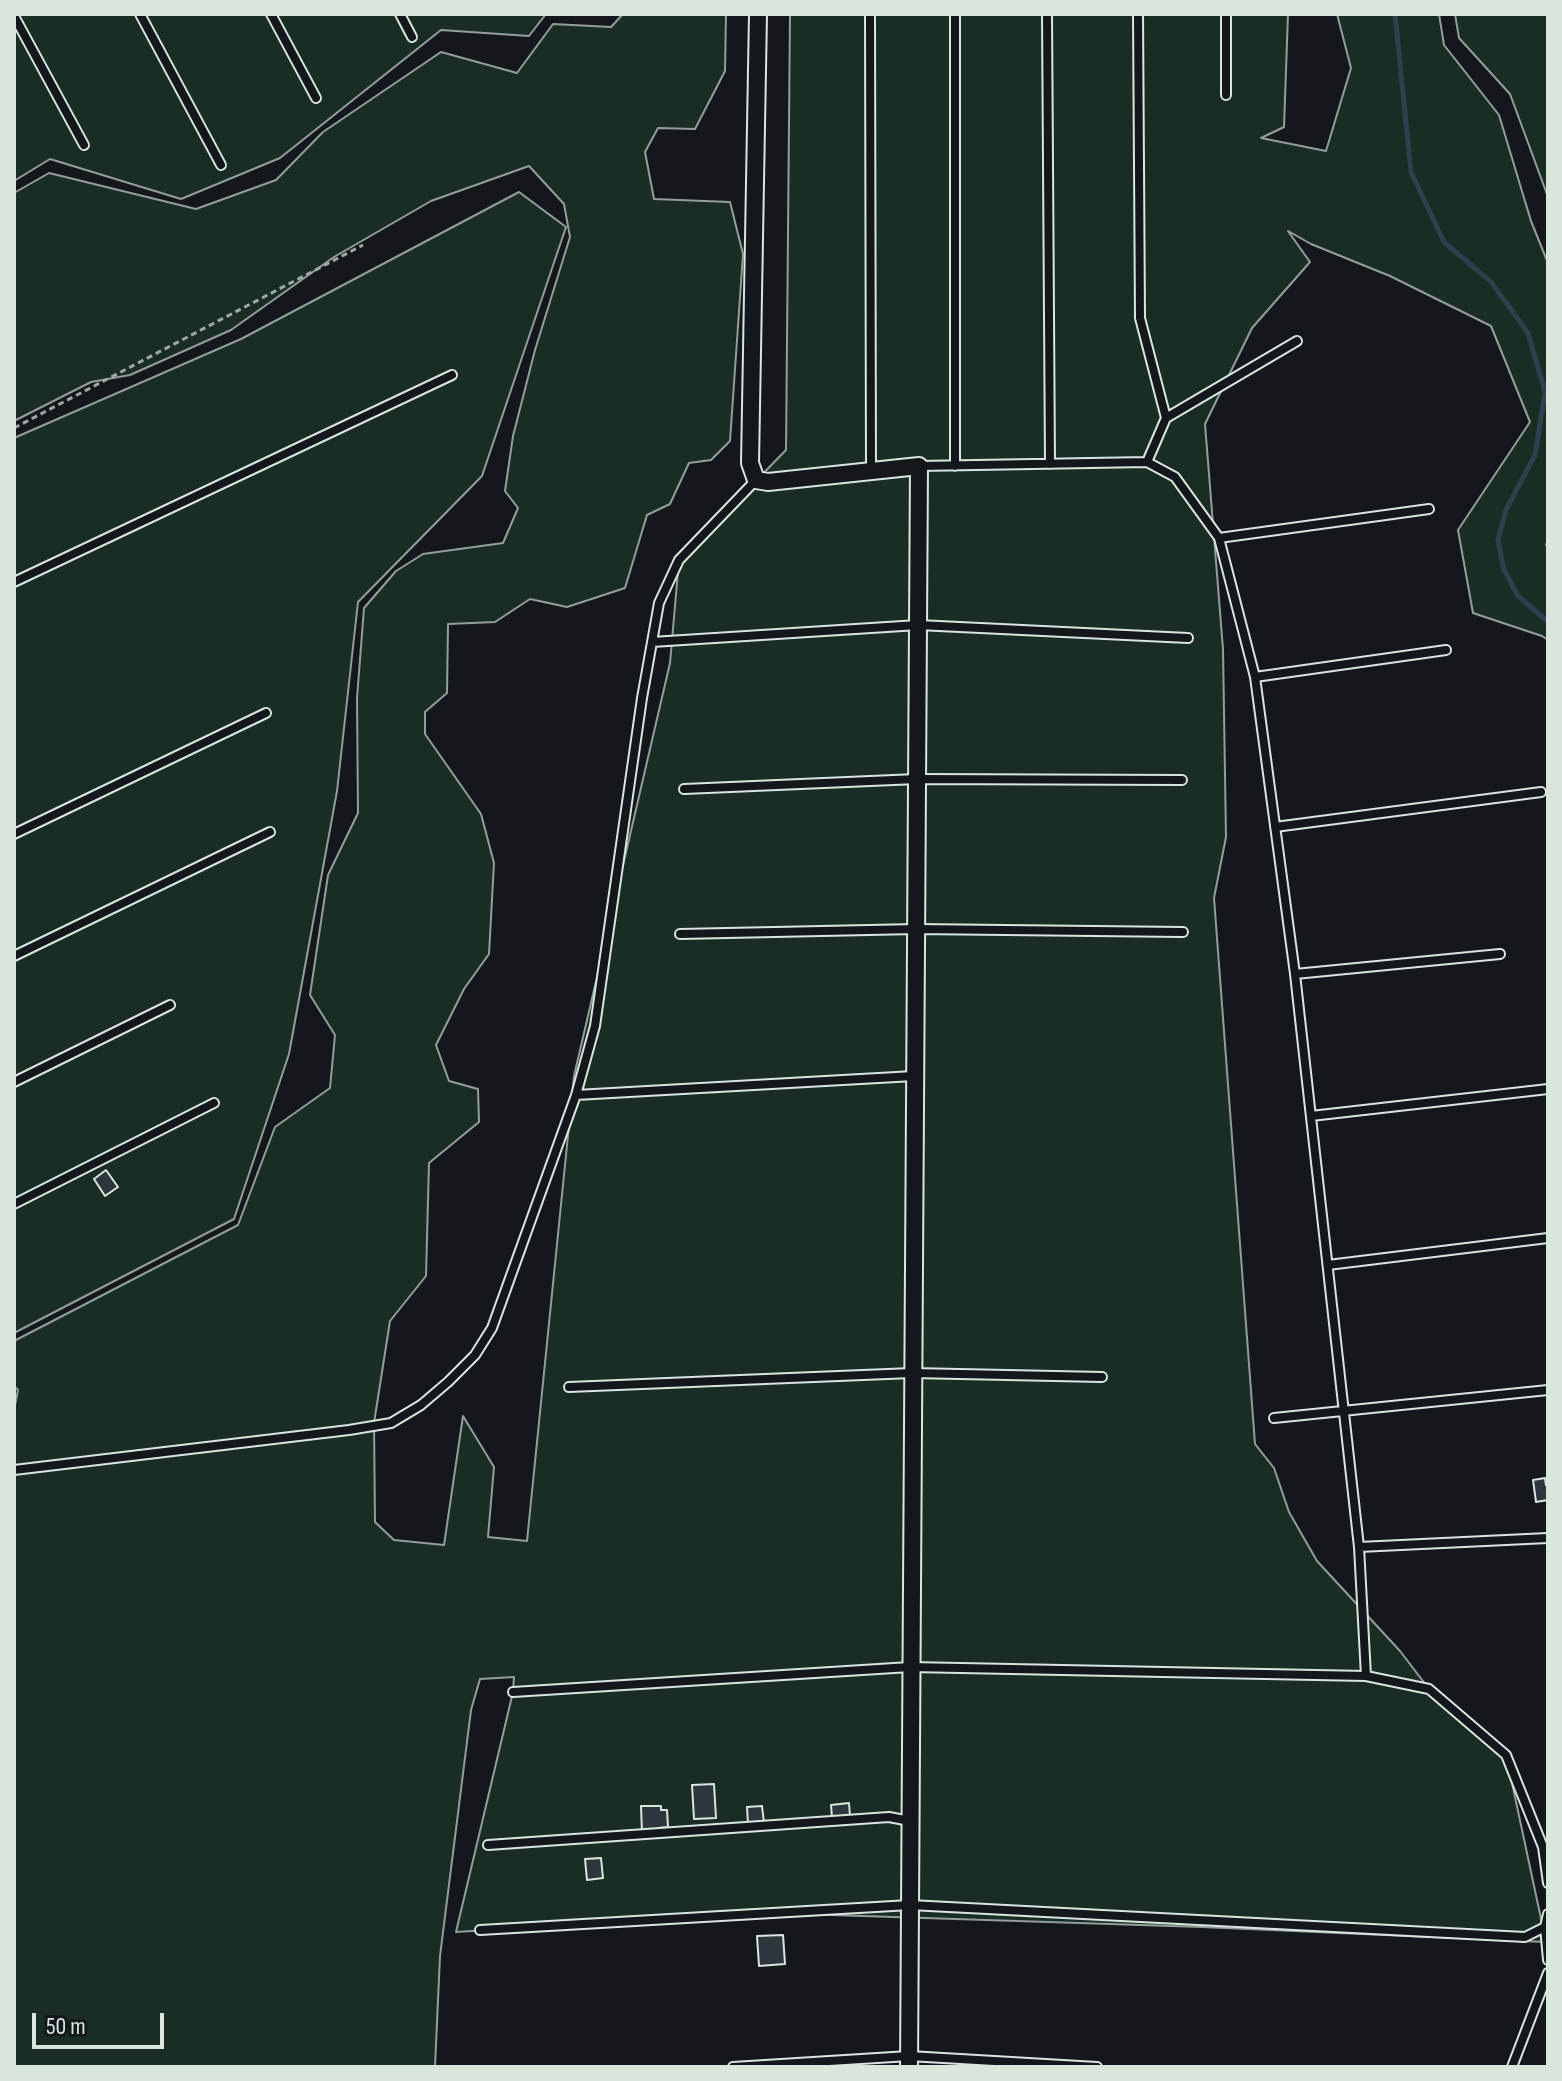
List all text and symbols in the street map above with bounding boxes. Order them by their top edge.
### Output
scale bar [36,1997,168,2047]
text: 50 m [46,2012,86,2041]

